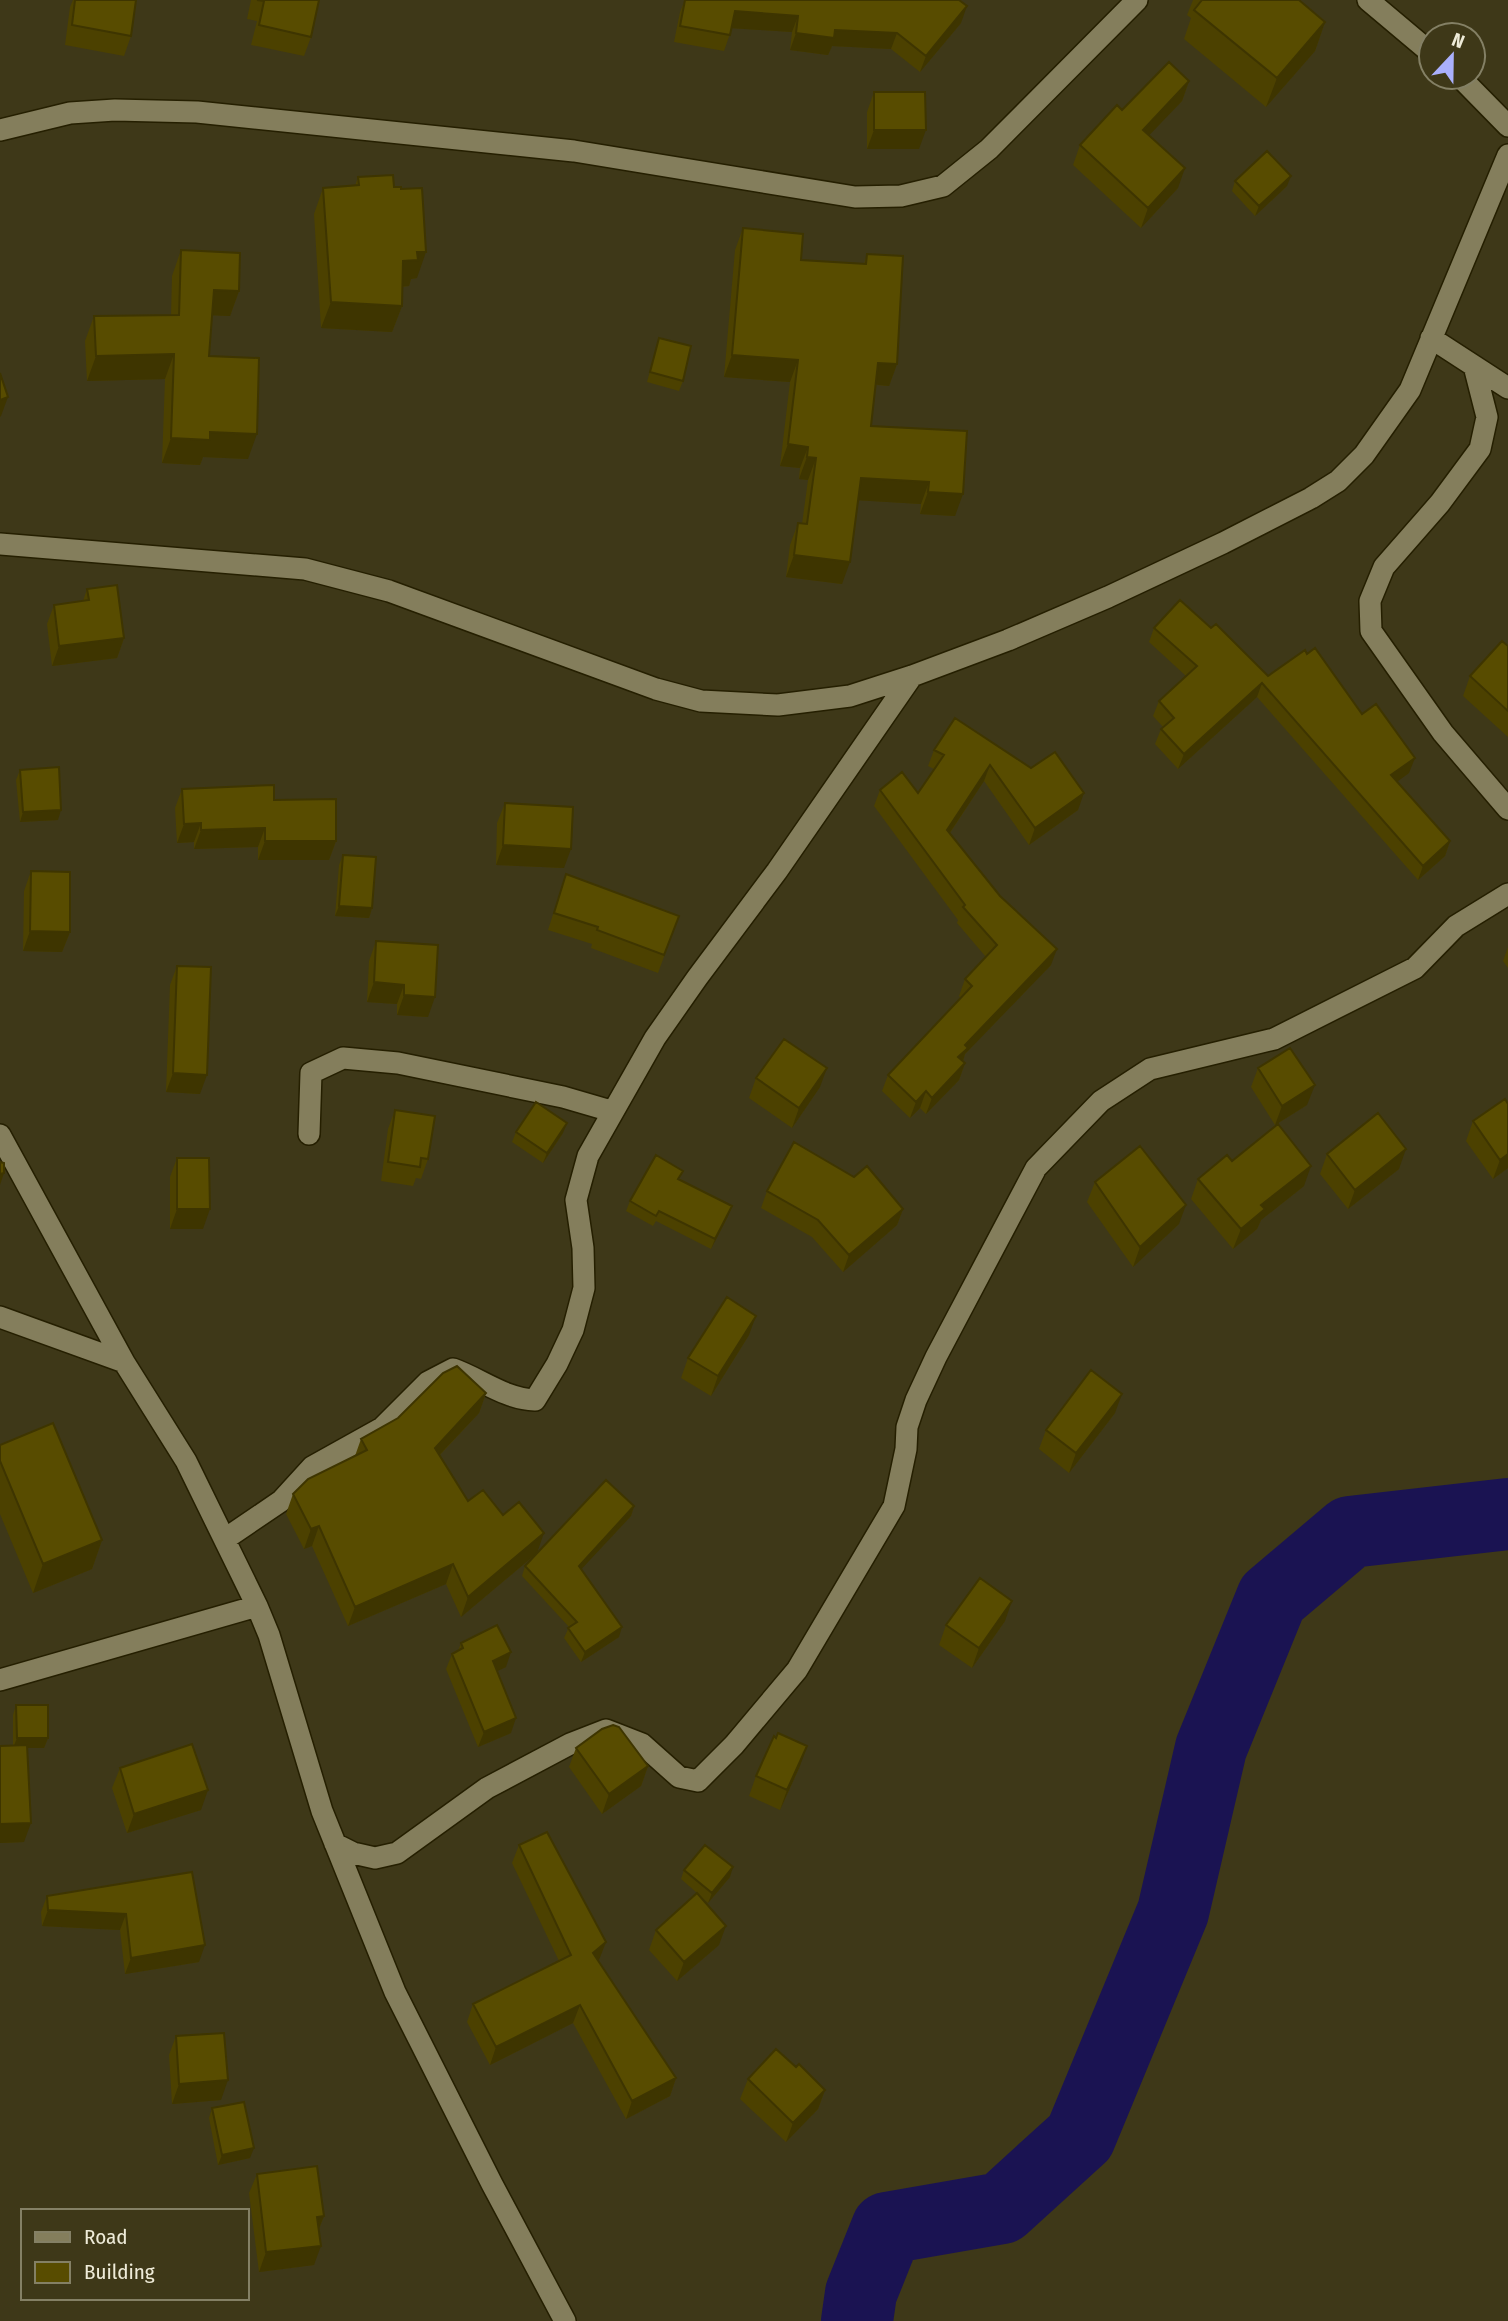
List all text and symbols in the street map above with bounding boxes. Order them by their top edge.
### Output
north arrow [1417,21,1487,91]
text: N [1449,28,1468,53]
legend [21,2209,248,2300]
text: Road [84,2224,128,2250]
text: Building [84,2259,155,2285]

